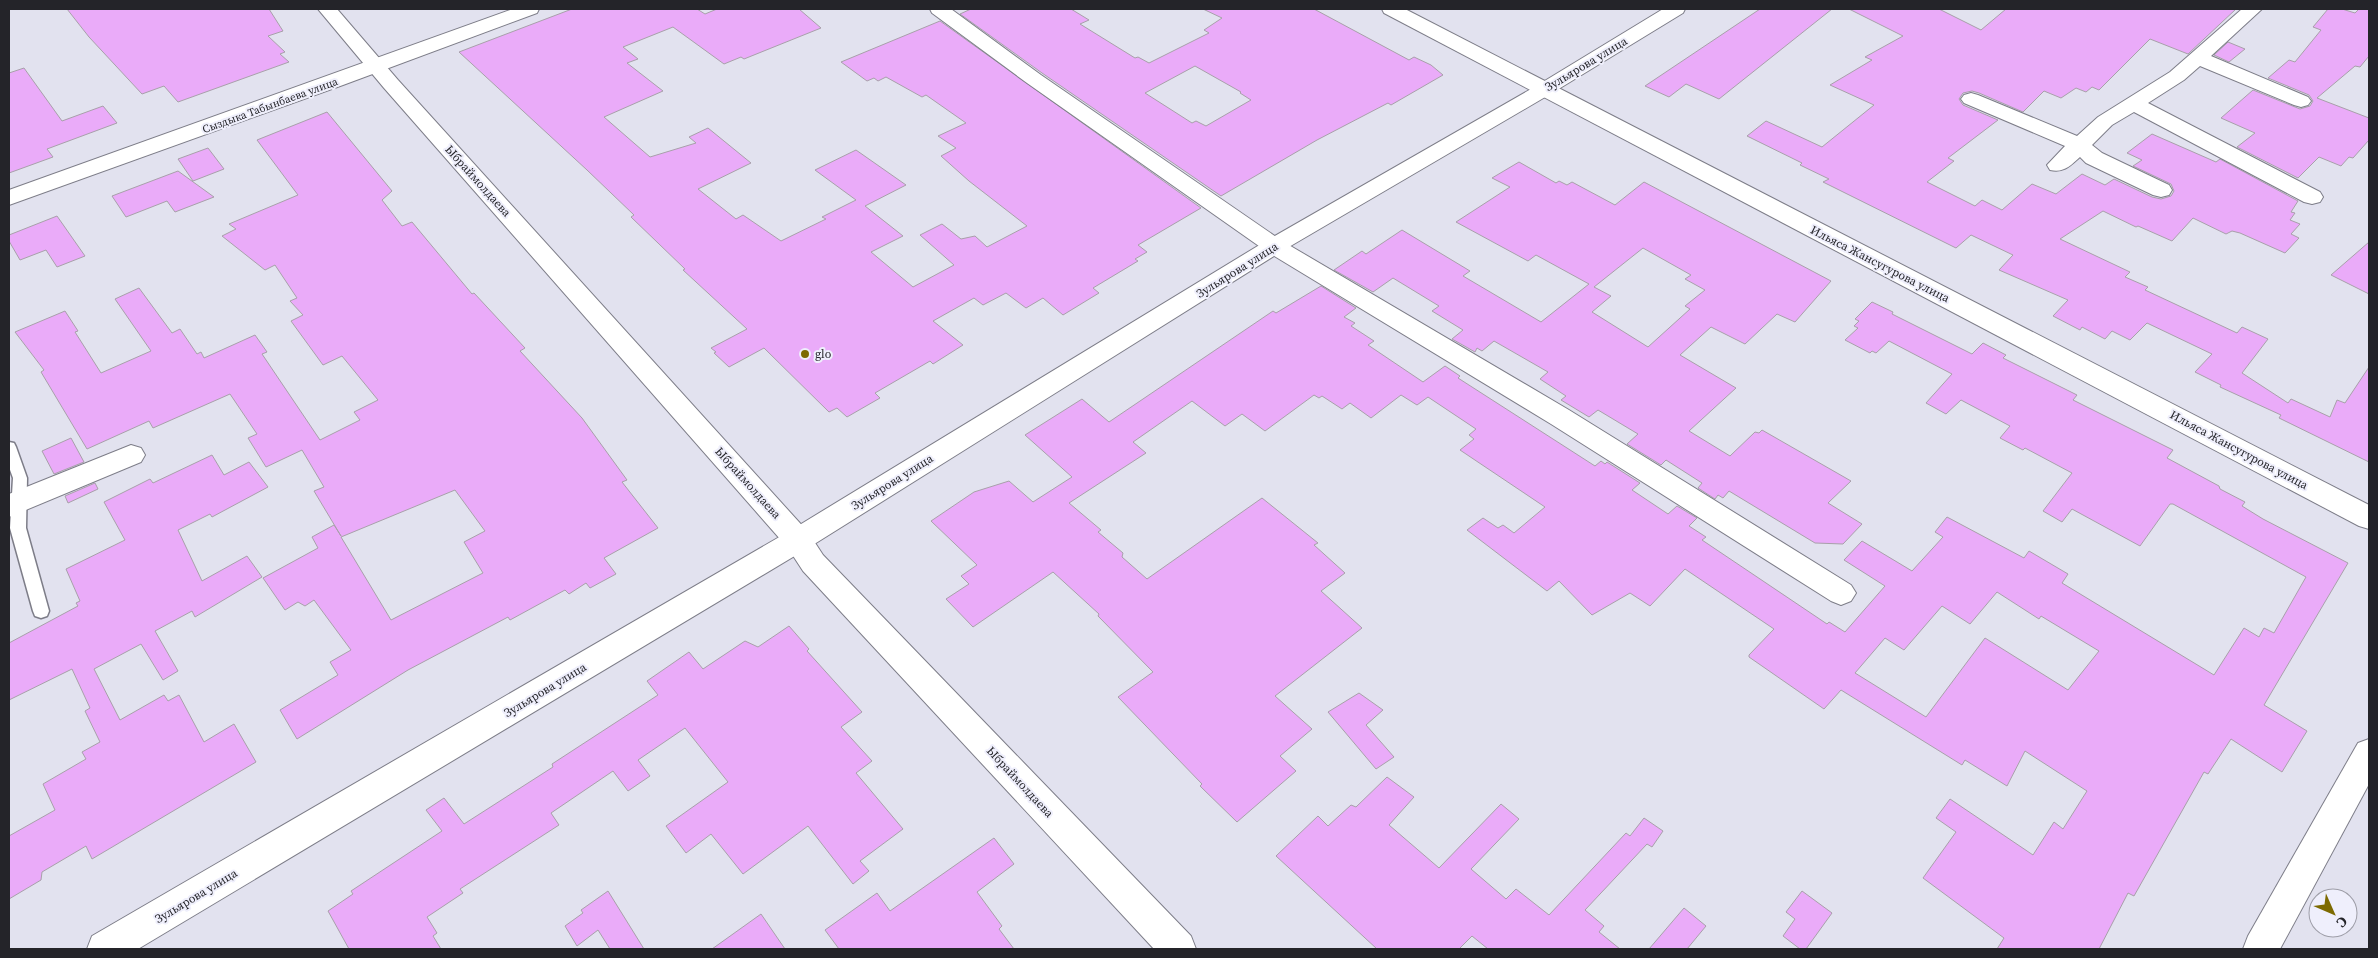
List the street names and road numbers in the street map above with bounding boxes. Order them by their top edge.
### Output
street label: Зульярова улица [1542,33,1631,95]
street label: Сыздыка Табынбаева улица [200,74,340,137]
street label: Ыбраймолдаева [441,142,515,221]
street label: Ильяса Жансугурова улица [1808,222,1953,307]
street label: Зульярова улица [1193,238,1282,302]
street label: Ильяса Жансугурова улица [2167,407,2312,494]
street label: Ыбраймолдаева [711,444,785,523]
street label: Зульярова улица [848,450,937,514]
street label: Зульярова улица [501,659,590,721]
street label: Ыбраймолдаева [983,743,1058,822]
street label: Зульярова улица [152,865,241,927]

